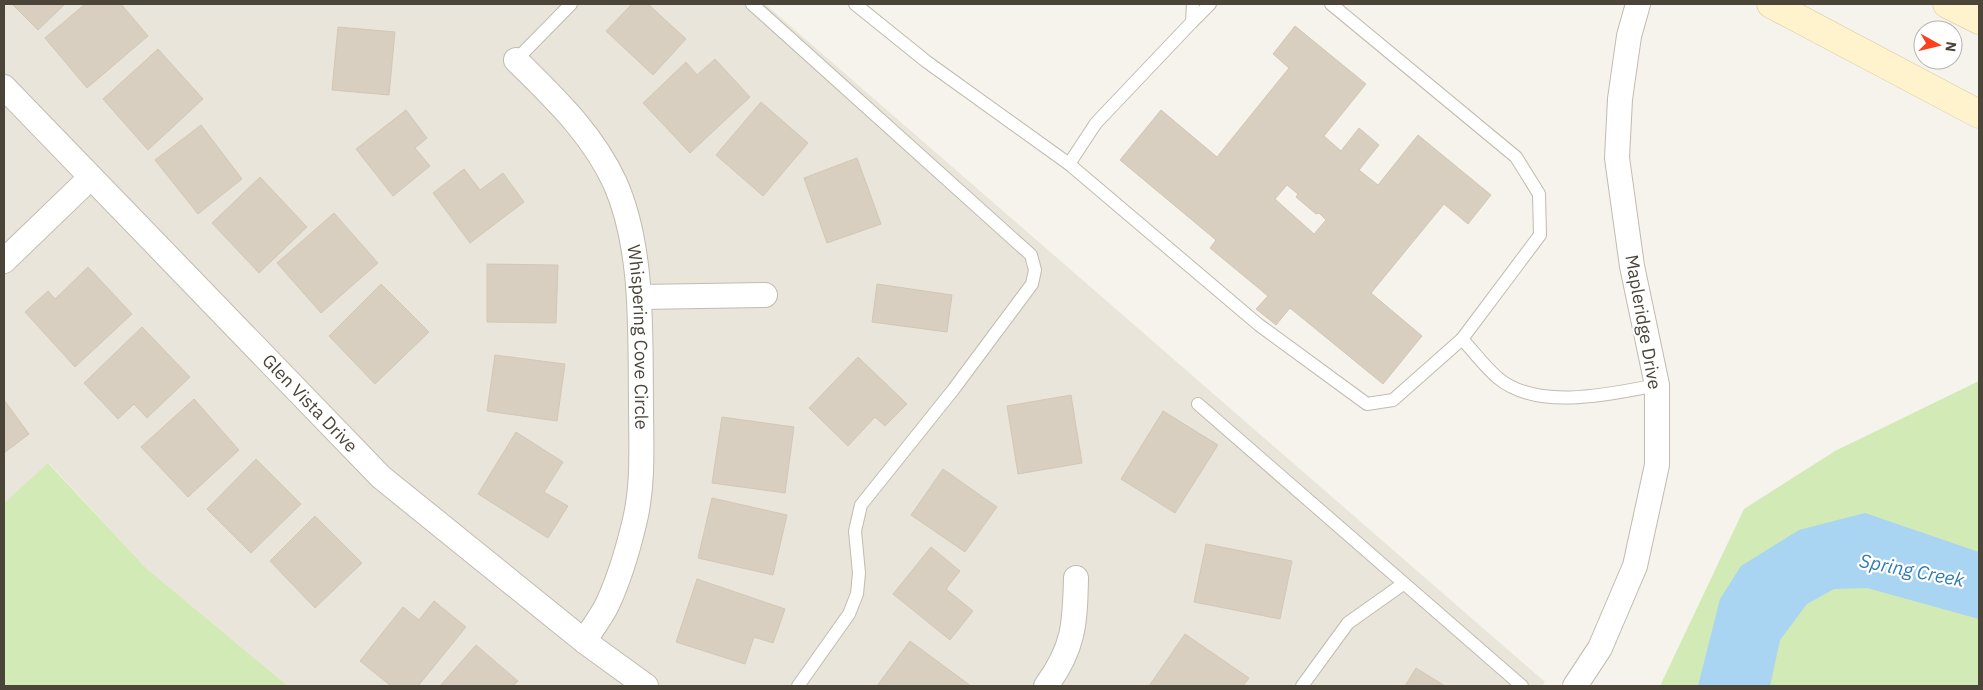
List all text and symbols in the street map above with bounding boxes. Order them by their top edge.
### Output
north arrow [1913,20,1963,70]
text: N [1941,41,1960,53]
street label: Whispering Cove Circle [622,243,653,430]
street label: Mapleridge Drive [1620,253,1667,391]
street label: Glen Vista Drive [257,349,363,457]
water label: Spring Creek [1858,548,1968,592]

